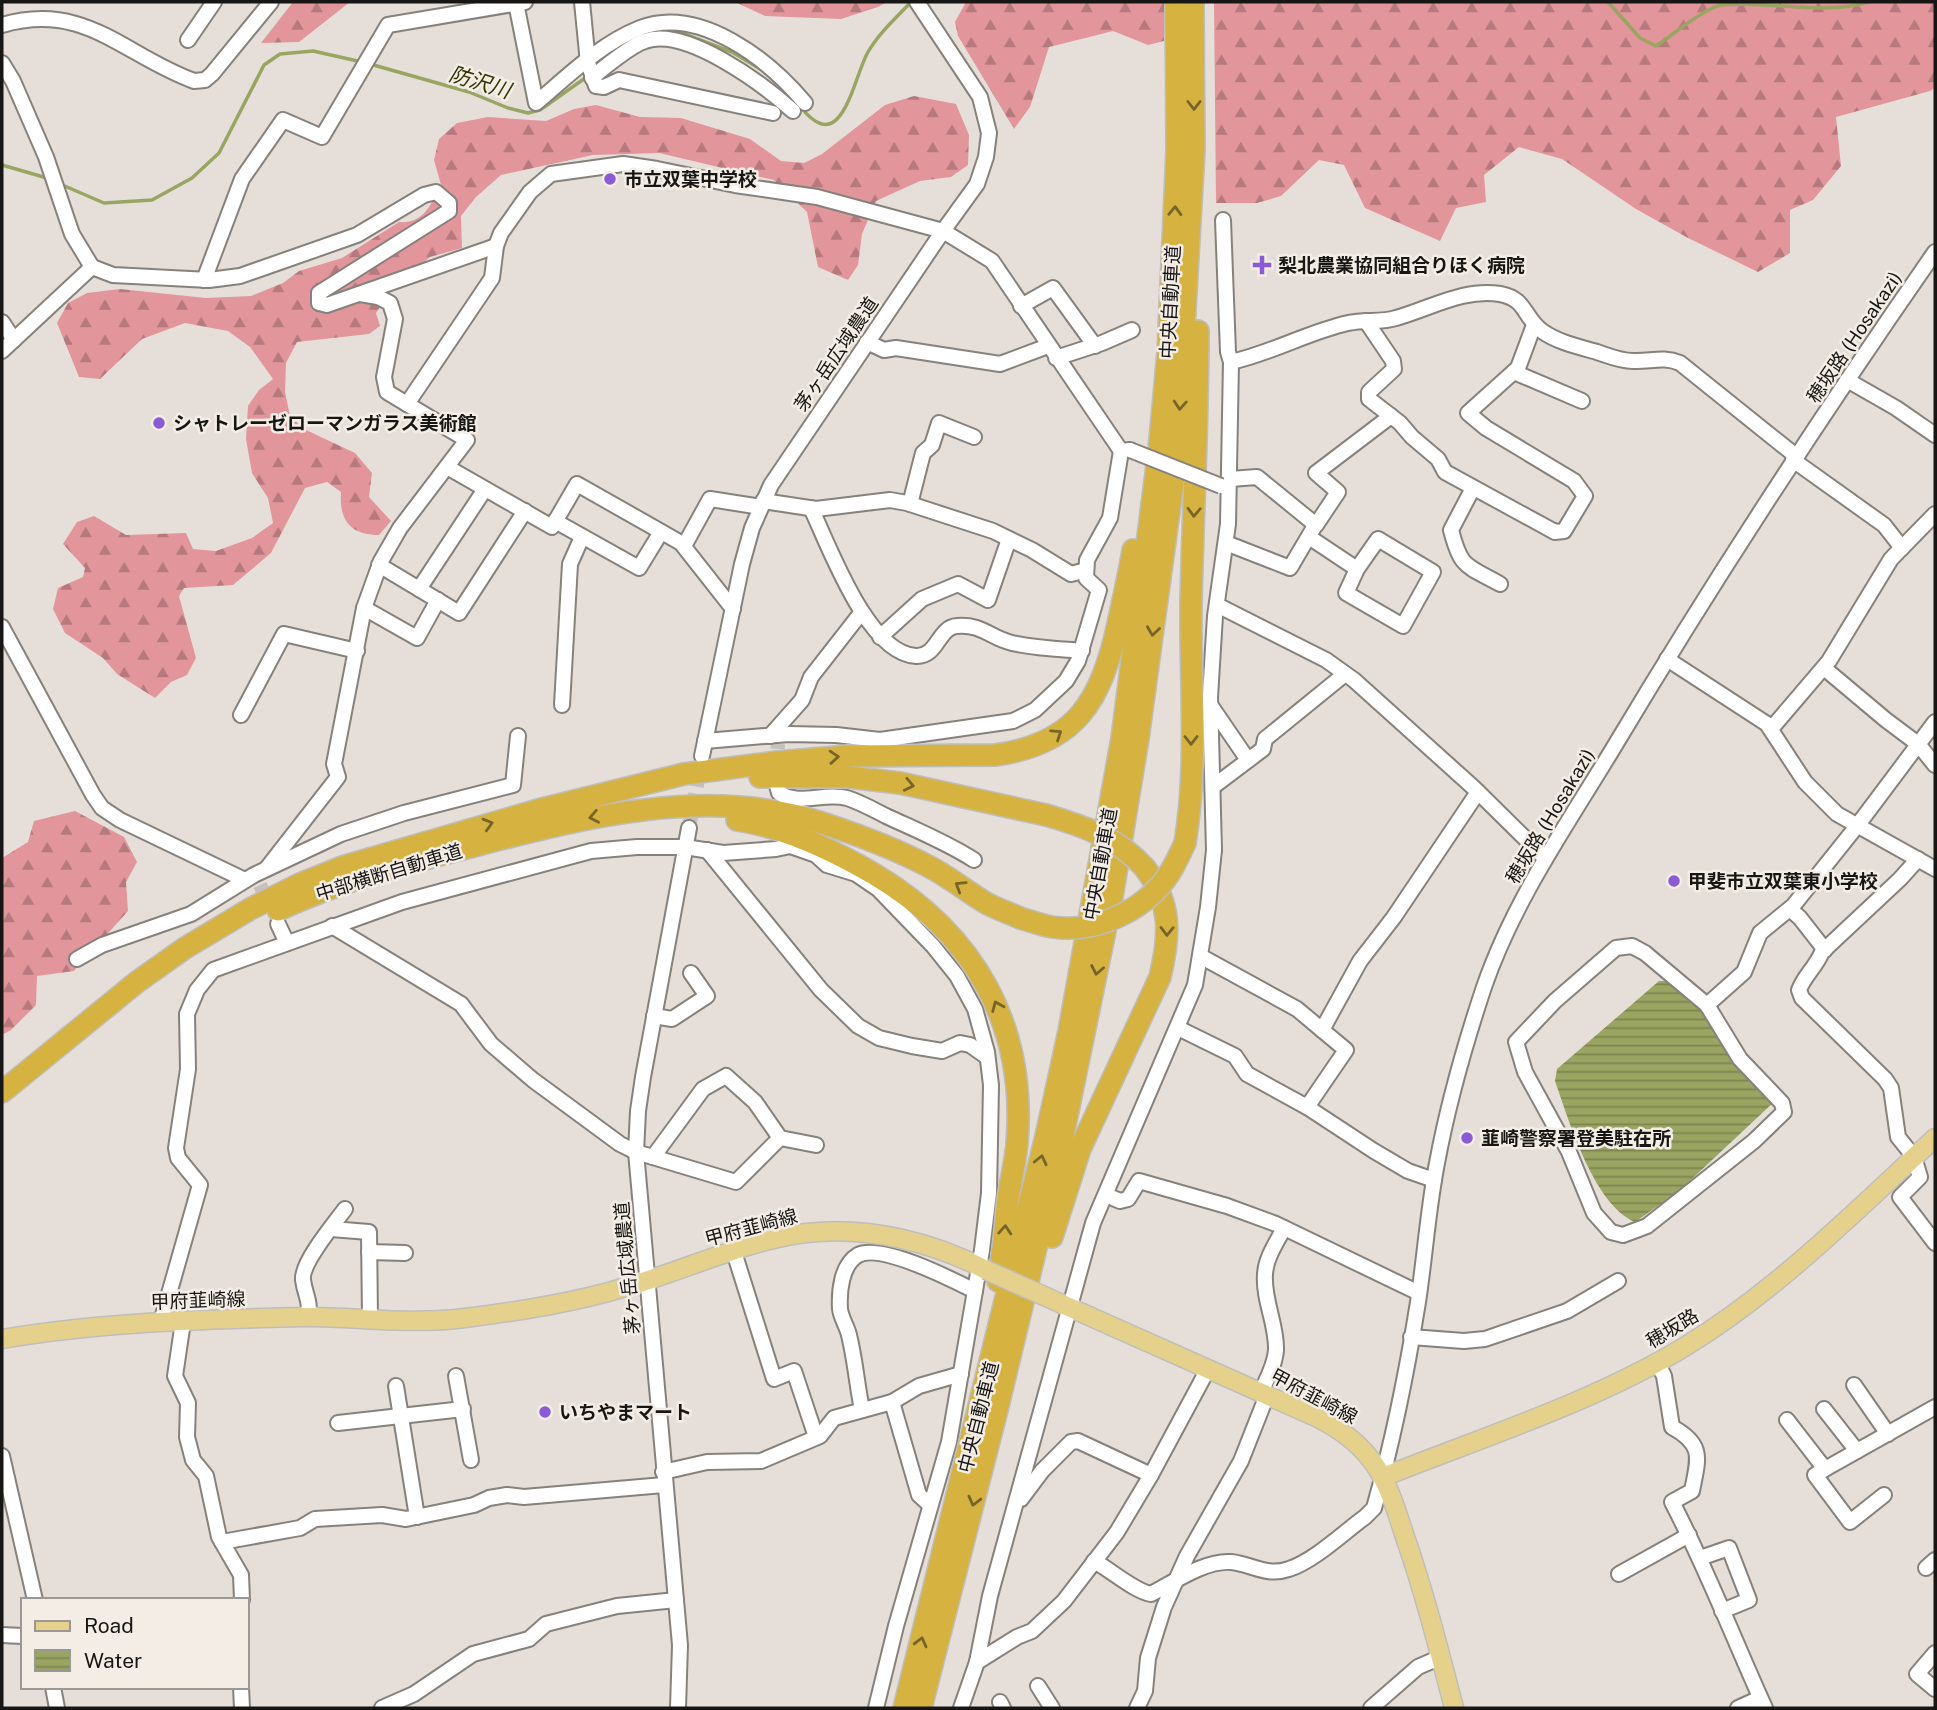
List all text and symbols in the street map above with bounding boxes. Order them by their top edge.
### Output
water label: 防沢川 [446,61,516,104]
one-way arrow [1186,100,1202,111]
place label: 市立双葉中学校 [624,168,757,190]
marker: 市立双葉中学校 [602,171,618,187]
one-way arrow [1168,205,1183,216]
street label: 中央自動車道 [1156,244,1184,360]
place label: 梨北農業協同組合りほく病院 [1278,254,1525,276]
marker: 梨北農業協同組合りほく病院 [1252,255,1272,275]
street label: 穂坂路 (Hosakazi) [1802,267,1906,407]
street label: 茅ヶ岳広域農道 [790,293,882,415]
one-way arrow [1173,400,1188,411]
place label: シャトレーゼローマンガラス美術館 [173,412,477,434]
marker: シャトレーゼローマンガラス美術館 [151,415,167,431]
one-way arrow [1187,507,1202,518]
one-way arrow [1146,625,1161,637]
one-way arrow [1049,730,1062,742]
one-way arrow [1183,735,1199,746]
street label: 穂坂路 (Hosakazi) [1501,745,1599,887]
one-way arrow [829,750,840,765]
one-way arrow [903,776,915,791]
street label: 中央自動車道 [1079,806,1121,922]
one-way arrow [588,809,600,824]
one-way arrow [482,818,494,832]
street label: 中部横断自動車道 [313,839,465,905]
place label: 甲斐市立双葉東小学校 [1688,870,1878,892]
marker: 甲斐市立双葉東小学校 [1666,873,1682,889]
one-way arrow [955,881,968,894]
one-way arrow [1159,926,1175,937]
one-way arrow [1091,964,1106,976]
one-way arrow [991,1001,1005,1013]
place label: 韮崎警察署登美駐在所 [1481,1127,1671,1149]
marker: 韮崎警察署登美駐在所 [1459,1130,1475,1146]
one-way arrow [1033,1154,1047,1166]
street label: 茅ヶ岳広域農道 [610,1201,644,1335]
street label: 甲府韮崎線 [702,1204,800,1250]
one-way arrow [998,1224,1013,1235]
street label: 甲府韮崎線 [150,1287,246,1313]
street label: 穂坂路 [1642,1304,1702,1352]
street label: 中央自動車道 [954,1359,1002,1475]
street label: 甲府韮崎線 [1267,1364,1361,1428]
place label: いちやまマート [559,1401,692,1423]
marker: いちやまマート [537,1404,553,1420]
one-way arrow [968,1495,982,1507]
legend [21,1598,248,1689]
text: Road [84,1613,134,1638]
one-way arrow [913,1636,927,1648]
text: Water [84,1648,142,1673]

